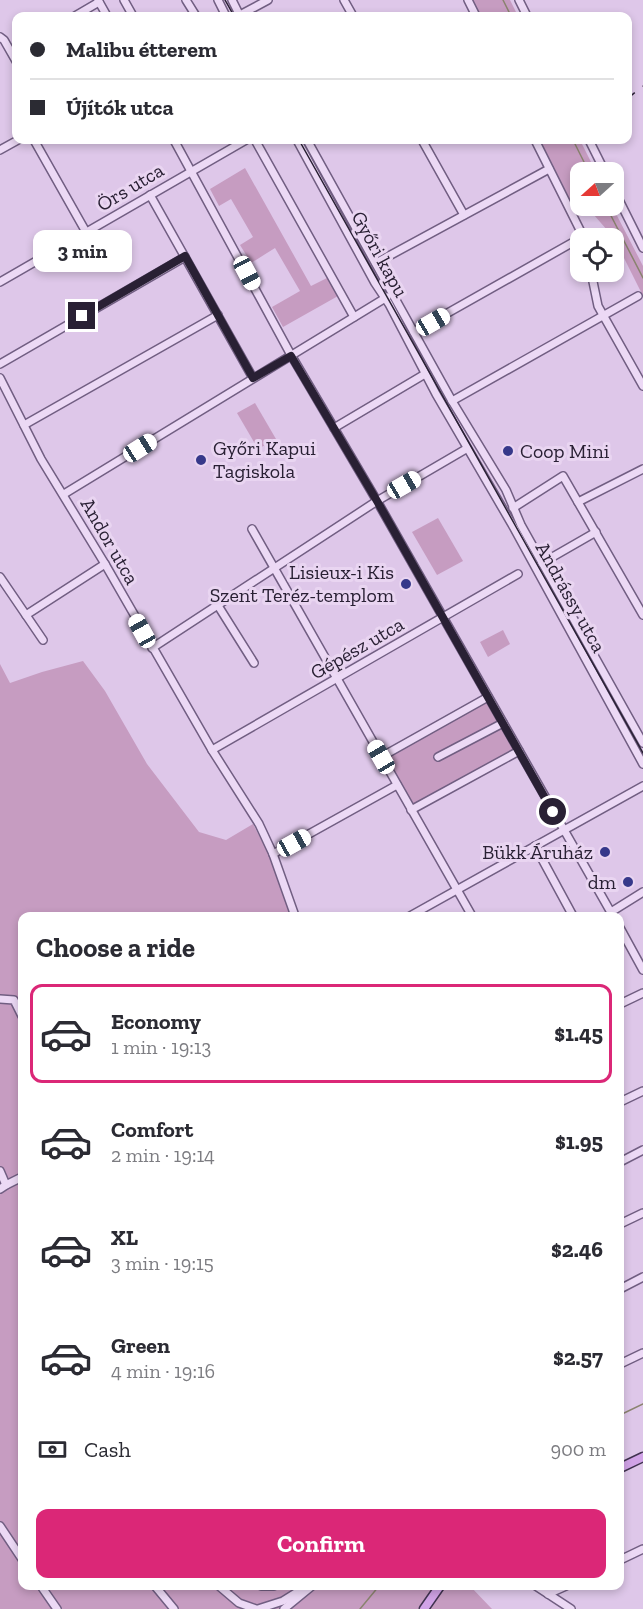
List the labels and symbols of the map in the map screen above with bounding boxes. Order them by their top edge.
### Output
street label: Örs utca [92,158,168,216]
north arrow [570,162,624,216]
street label: Győri kapu [347,207,413,301]
callout: 3 min [32,229,132,271]
car [231,253,263,293]
route end [68,302,95,329]
car [413,305,453,339]
car [120,431,160,465]
place label: Győri Kapui Tagiskola [213,436,316,483]
place label: Coop Mini [520,439,610,463]
marker: Coop Mini [501,444,515,458]
marker: Győri Kapui Tagiskola [194,453,208,467]
car [384,468,424,502]
street label: Andor utca [76,494,145,589]
street label: Andrássy utca [531,537,611,657]
place label: Lisieux-i Kis Szent Teréz-templom [210,560,395,607]
marker: Lisieux-i Kis Szent Teréz-templom [399,577,413,591]
car [125,611,159,651]
street label: Gépész utca [306,612,408,684]
car [364,737,398,777]
route start [539,798,566,825]
car [274,826,314,860]
place label: Bükk Áruház [482,840,593,864]
marker: Bükk Áruház [598,845,612,859]
place label: dm [588,870,617,894]
marker: dm [621,875,635,889]

